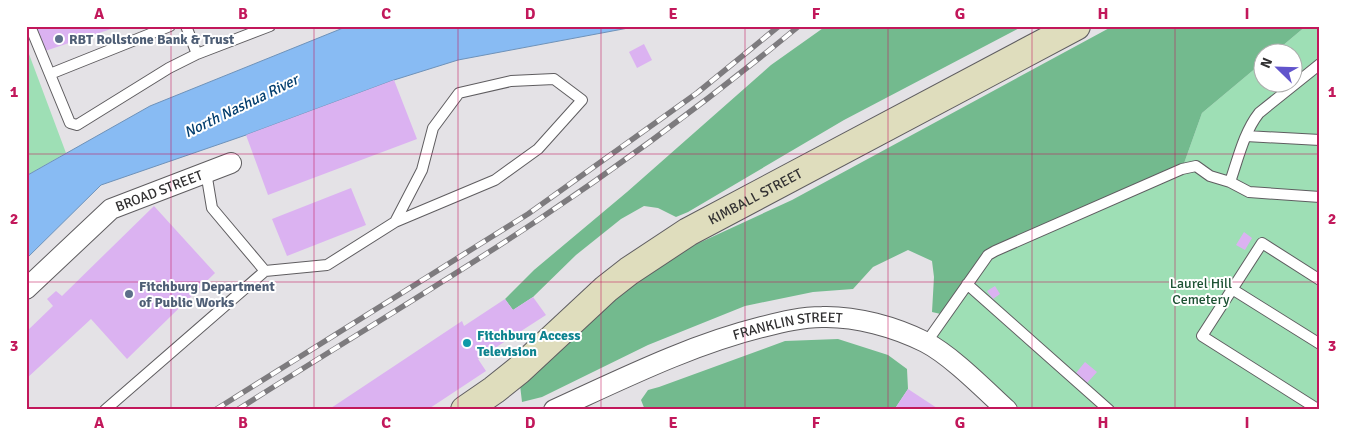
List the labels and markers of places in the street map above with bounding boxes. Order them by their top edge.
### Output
place label: RBT Rollstone Bank & Trust [69,31,235,48]
marker: RBT Rollstone Bank & Trust [53,33,65,45]
place label: Fitchburg Department of Public Works [139,278,275,311]
marker: Fitchburg Department of Public Works [123,288,135,300]
place label: Fitchburg Access Television [477,327,580,360]
marker: Fitchburg Access Television [461,337,473,349]

